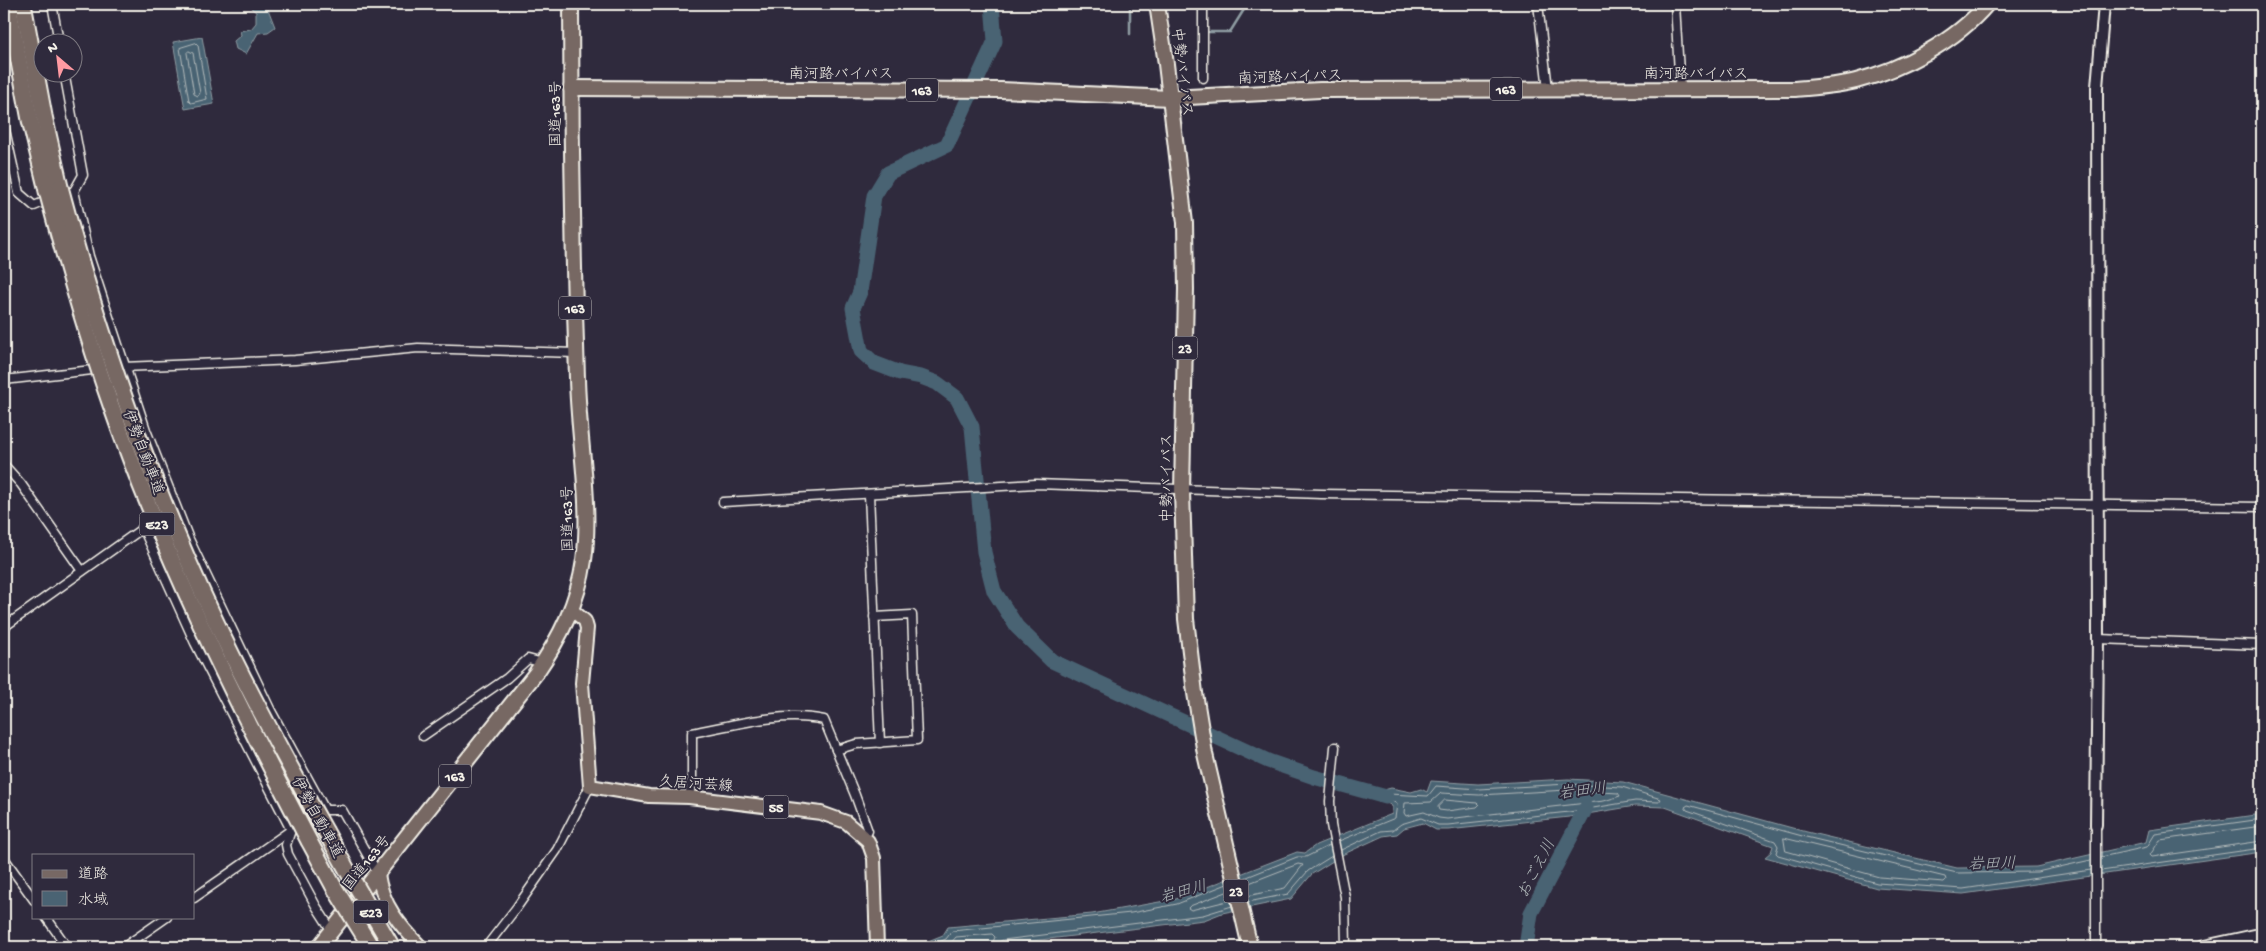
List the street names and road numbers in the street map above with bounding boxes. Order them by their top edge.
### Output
street label: 中勢バイパス [1167,27,1196,118]
street label: 南河路バイパス [789,65,893,84]
street label: 南河路バイパス [1644,65,1748,84]
street label: 南河路バイパス [1237,66,1343,89]
road number: 163 [906,78,938,102]
road number: 163 [1490,78,1522,100]
street label: 国道163号 [548,81,566,147]
road number: 163 [559,296,591,320]
road number: 23 [1172,336,1198,359]
street label: 伊勢自動車道 [118,407,168,498]
street label: 中勢バイパス [1158,433,1177,523]
street label: 国道163号 [559,486,579,552]
road number: E23 [140,512,174,536]
road number: 163 [439,764,471,788]
street label: 久居河芸線 [658,772,734,797]
street label: 伊勢自動車道 [287,774,347,862]
road number: 55 [764,796,788,819]
street label: 国道163号 [340,832,395,895]
road number: 23 [1224,879,1248,902]
road number: E23 [354,900,388,924]

